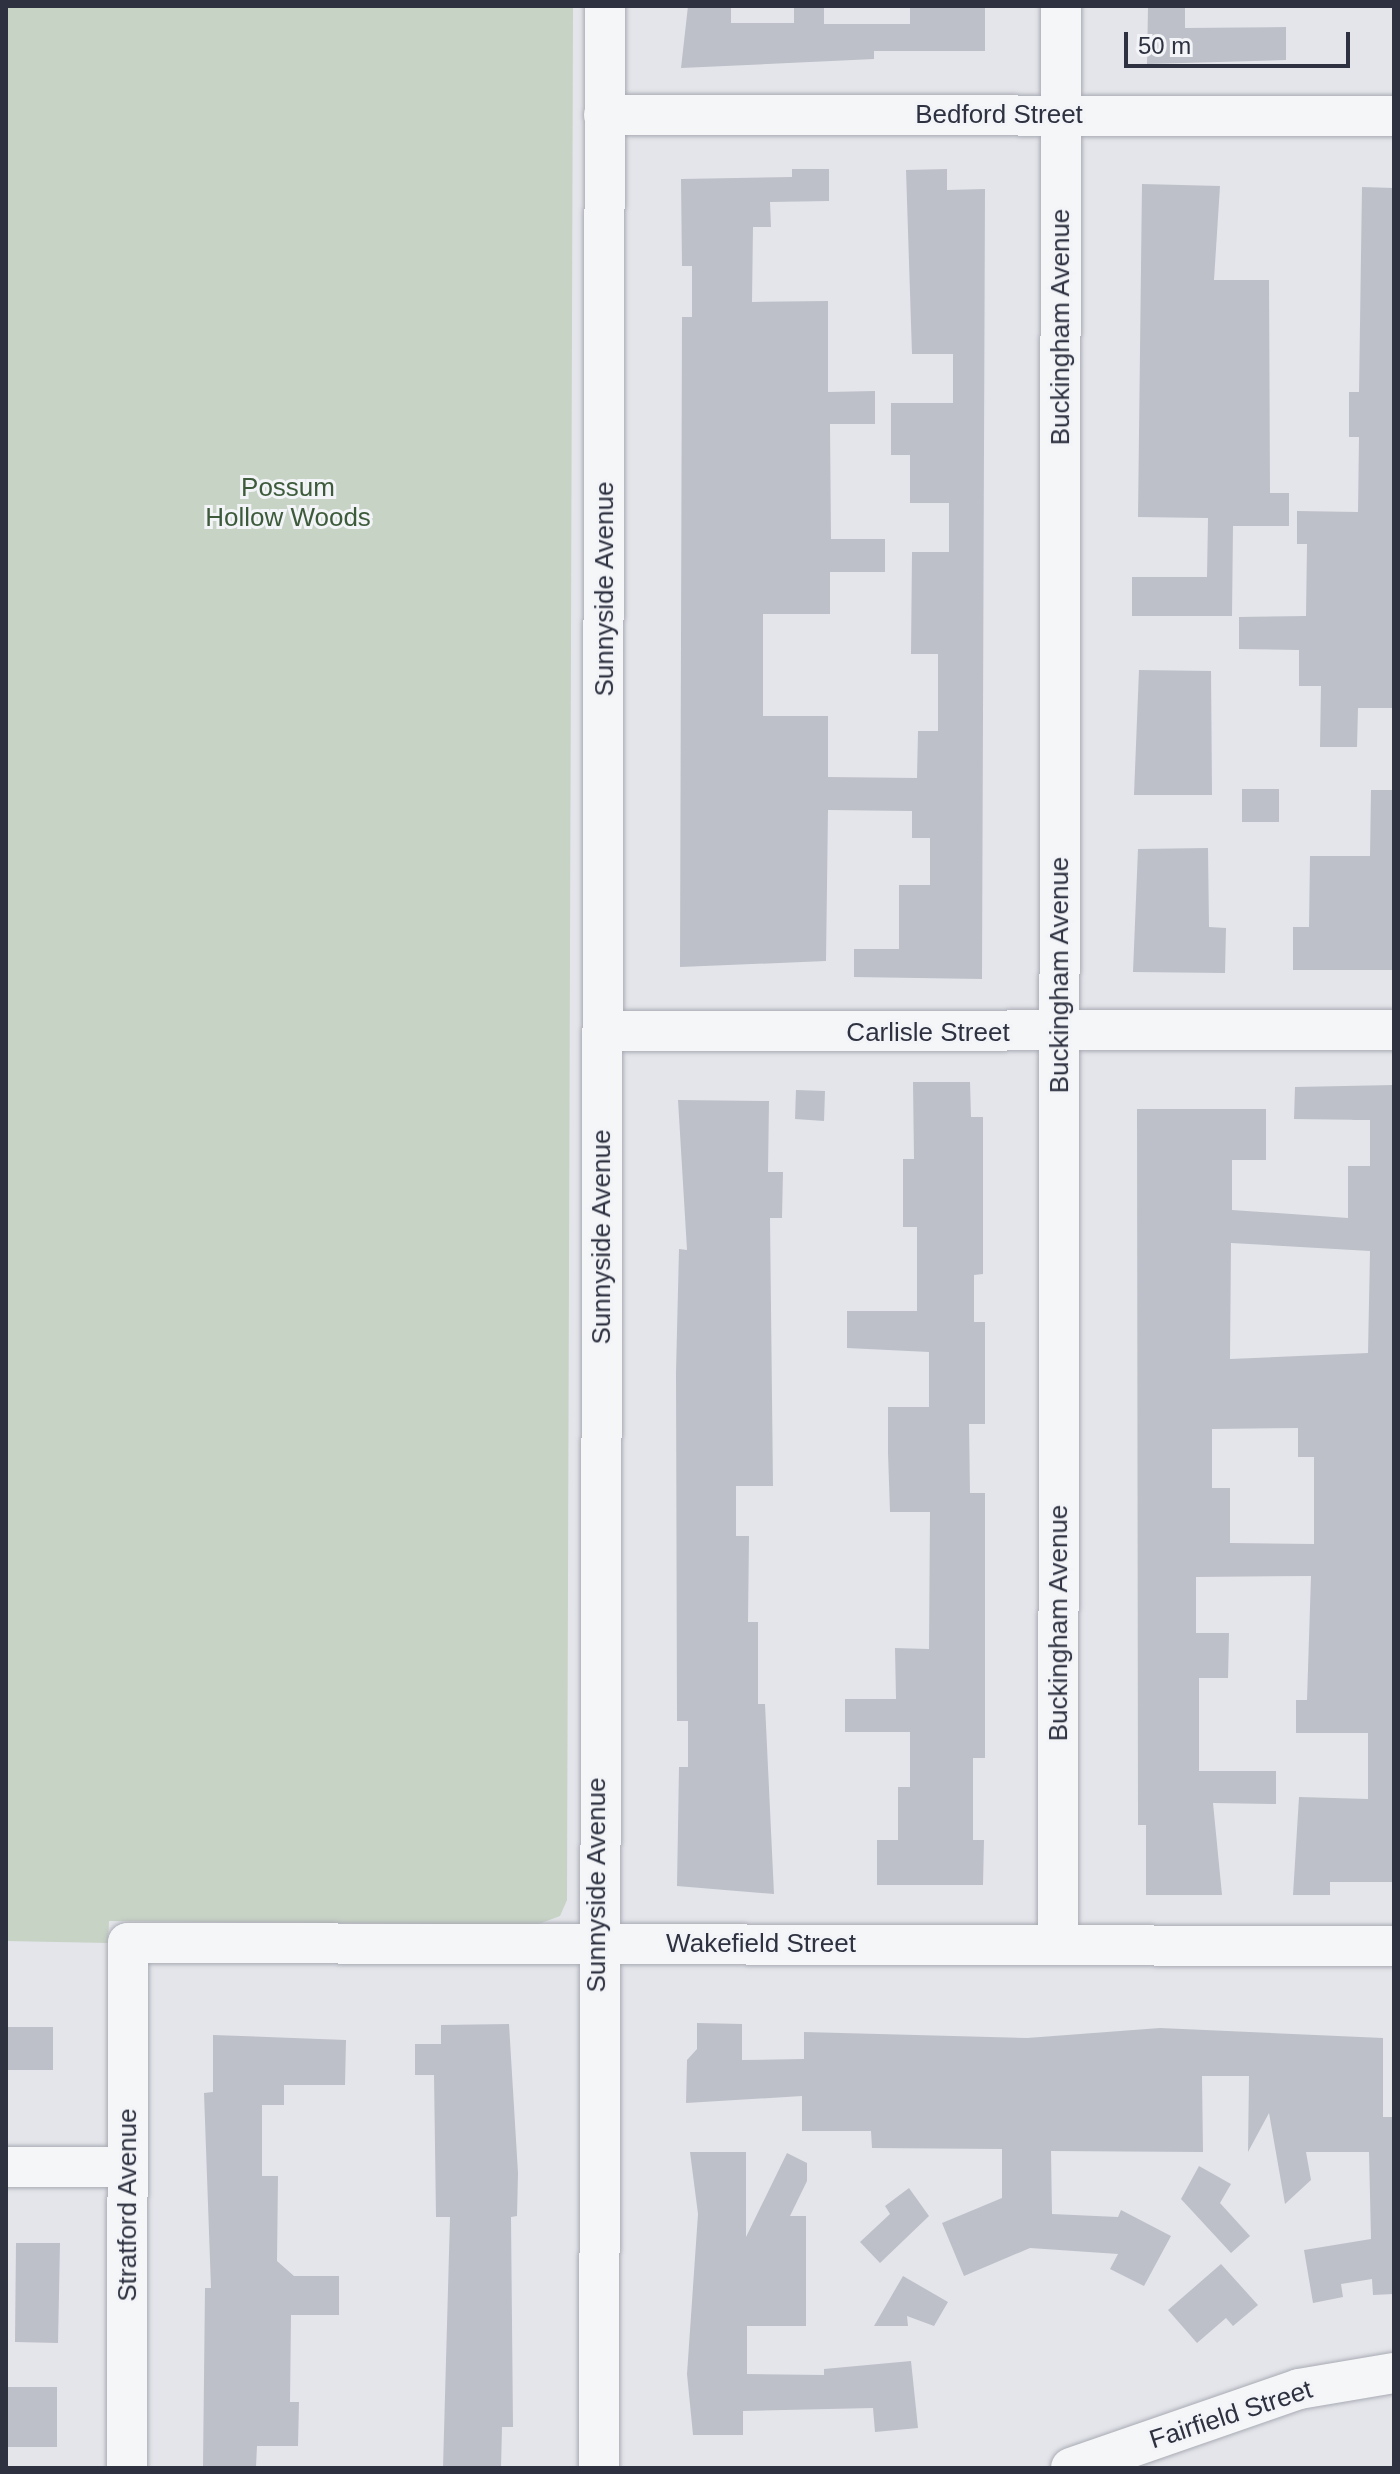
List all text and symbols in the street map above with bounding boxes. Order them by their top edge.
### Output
scale bar [1128,16,1354,66]
text: 50 m [1138,32,1191,59]
street label: Bedford Street [915,99,1083,131]
street label: Buckingham Avenue [1045,208,1077,446]
park label: Possum Hollow Woods [205,472,371,534]
street label: Sunnyside Avenue [589,481,621,697]
street label: Buckingham Avenue [1044,856,1076,1094]
street label: Carlisle Street [846,1017,1010,1049]
street label: Sunnyside Avenue [586,1129,618,1345]
street label: Buckingham Avenue [1043,1504,1075,1742]
street label: Sunnyside Avenue [581,1777,613,1993]
street label: Wakefield Street [666,1928,856,1960]
street label: Stratford Avenue [112,2108,144,2302]
street label: Fairfield Street [1146,2374,1316,2456]

